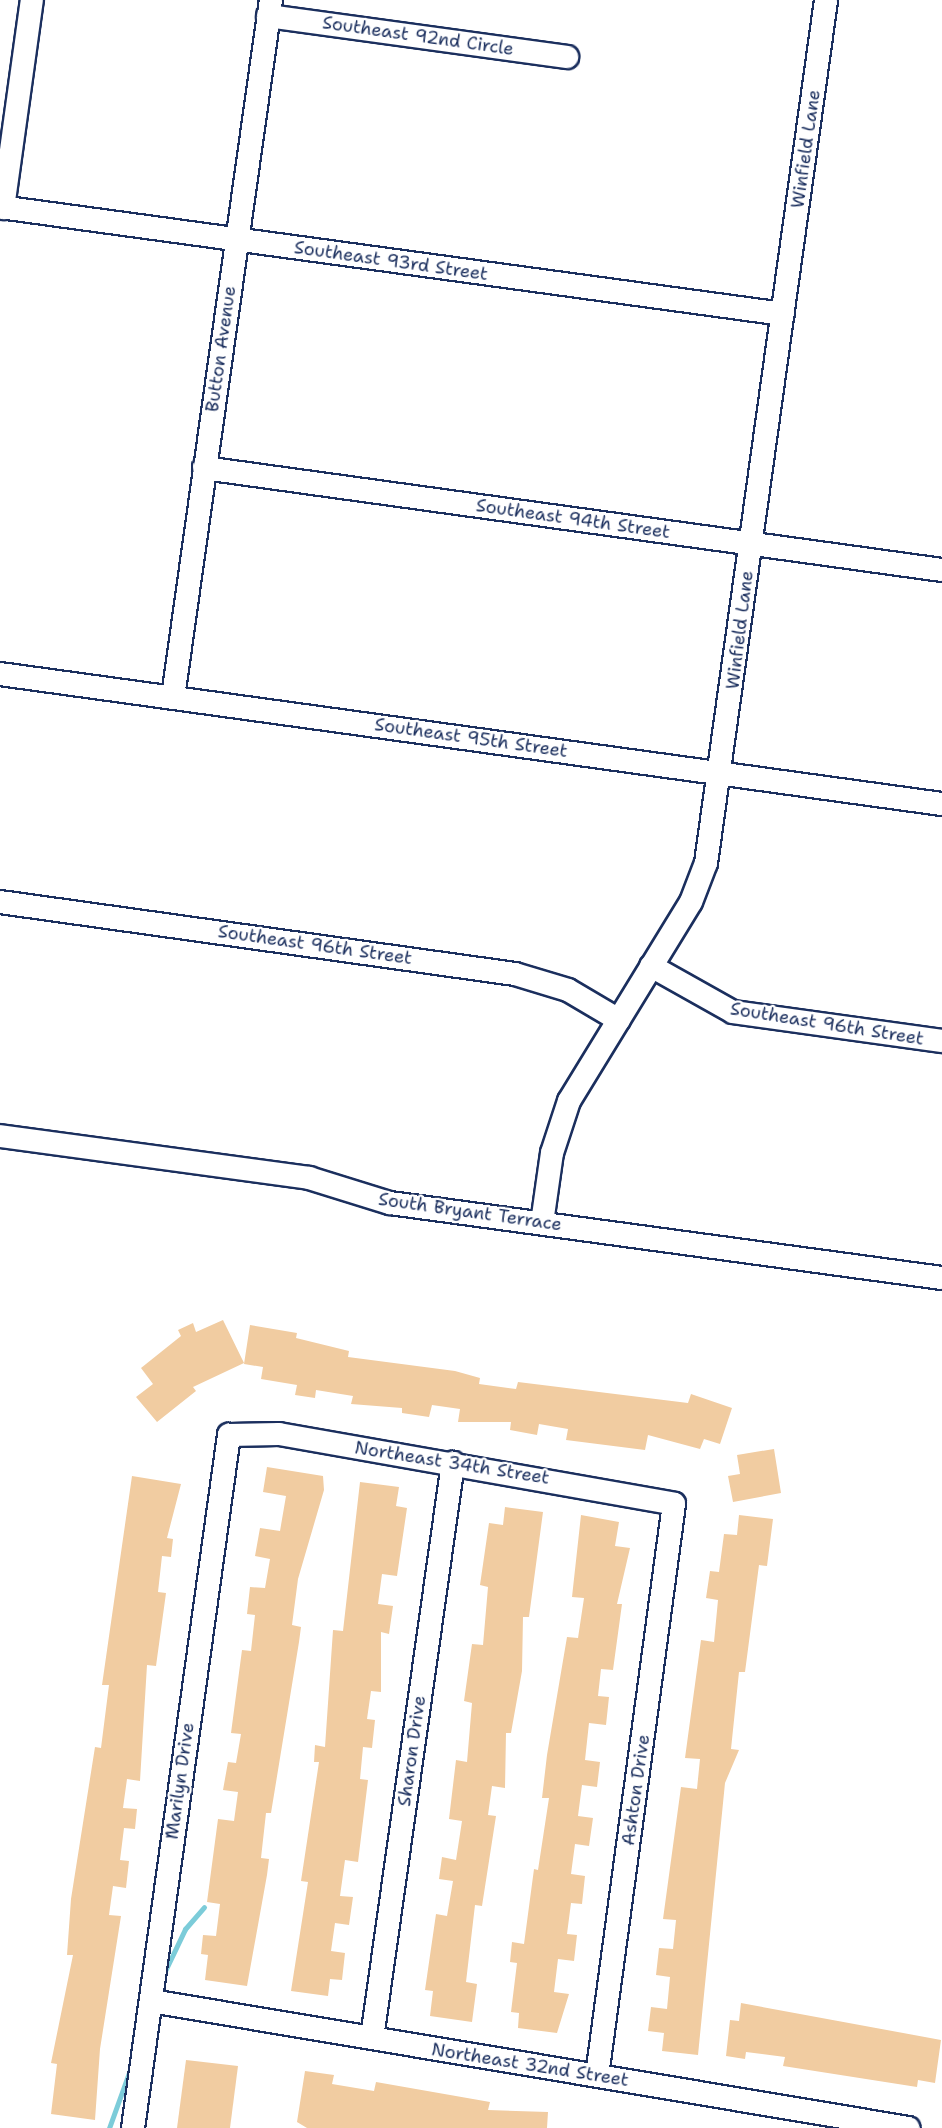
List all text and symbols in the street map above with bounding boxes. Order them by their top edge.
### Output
street label: Southeast 92nd Circle [321,12,515,60]
street label: Winfield Lane [787,88,825,210]
street label: Southeast 93rd Street [293,237,489,285]
street label: Button Avenue [201,285,241,413]
street label: Southeast 94th Street [475,495,671,543]
street label: Winfield Lane [722,569,758,691]
street label: Southeast 95th Street [373,714,569,762]
street label: Southeast 96th Street [217,921,413,969]
street label: Southeast 96th Street [729,998,925,1050]
street label: South Bryant Terrace [377,1188,563,1236]
street label: Northeast 34th Street [353,1437,551,1489]
street label: Sharon Drive [394,1694,430,1808]
street label: Marilyn Drive [161,1721,199,1841]
street label: Ashton Drive [618,1733,654,1847]
street label: Northeast 32nd Street [430,2039,630,2091]

